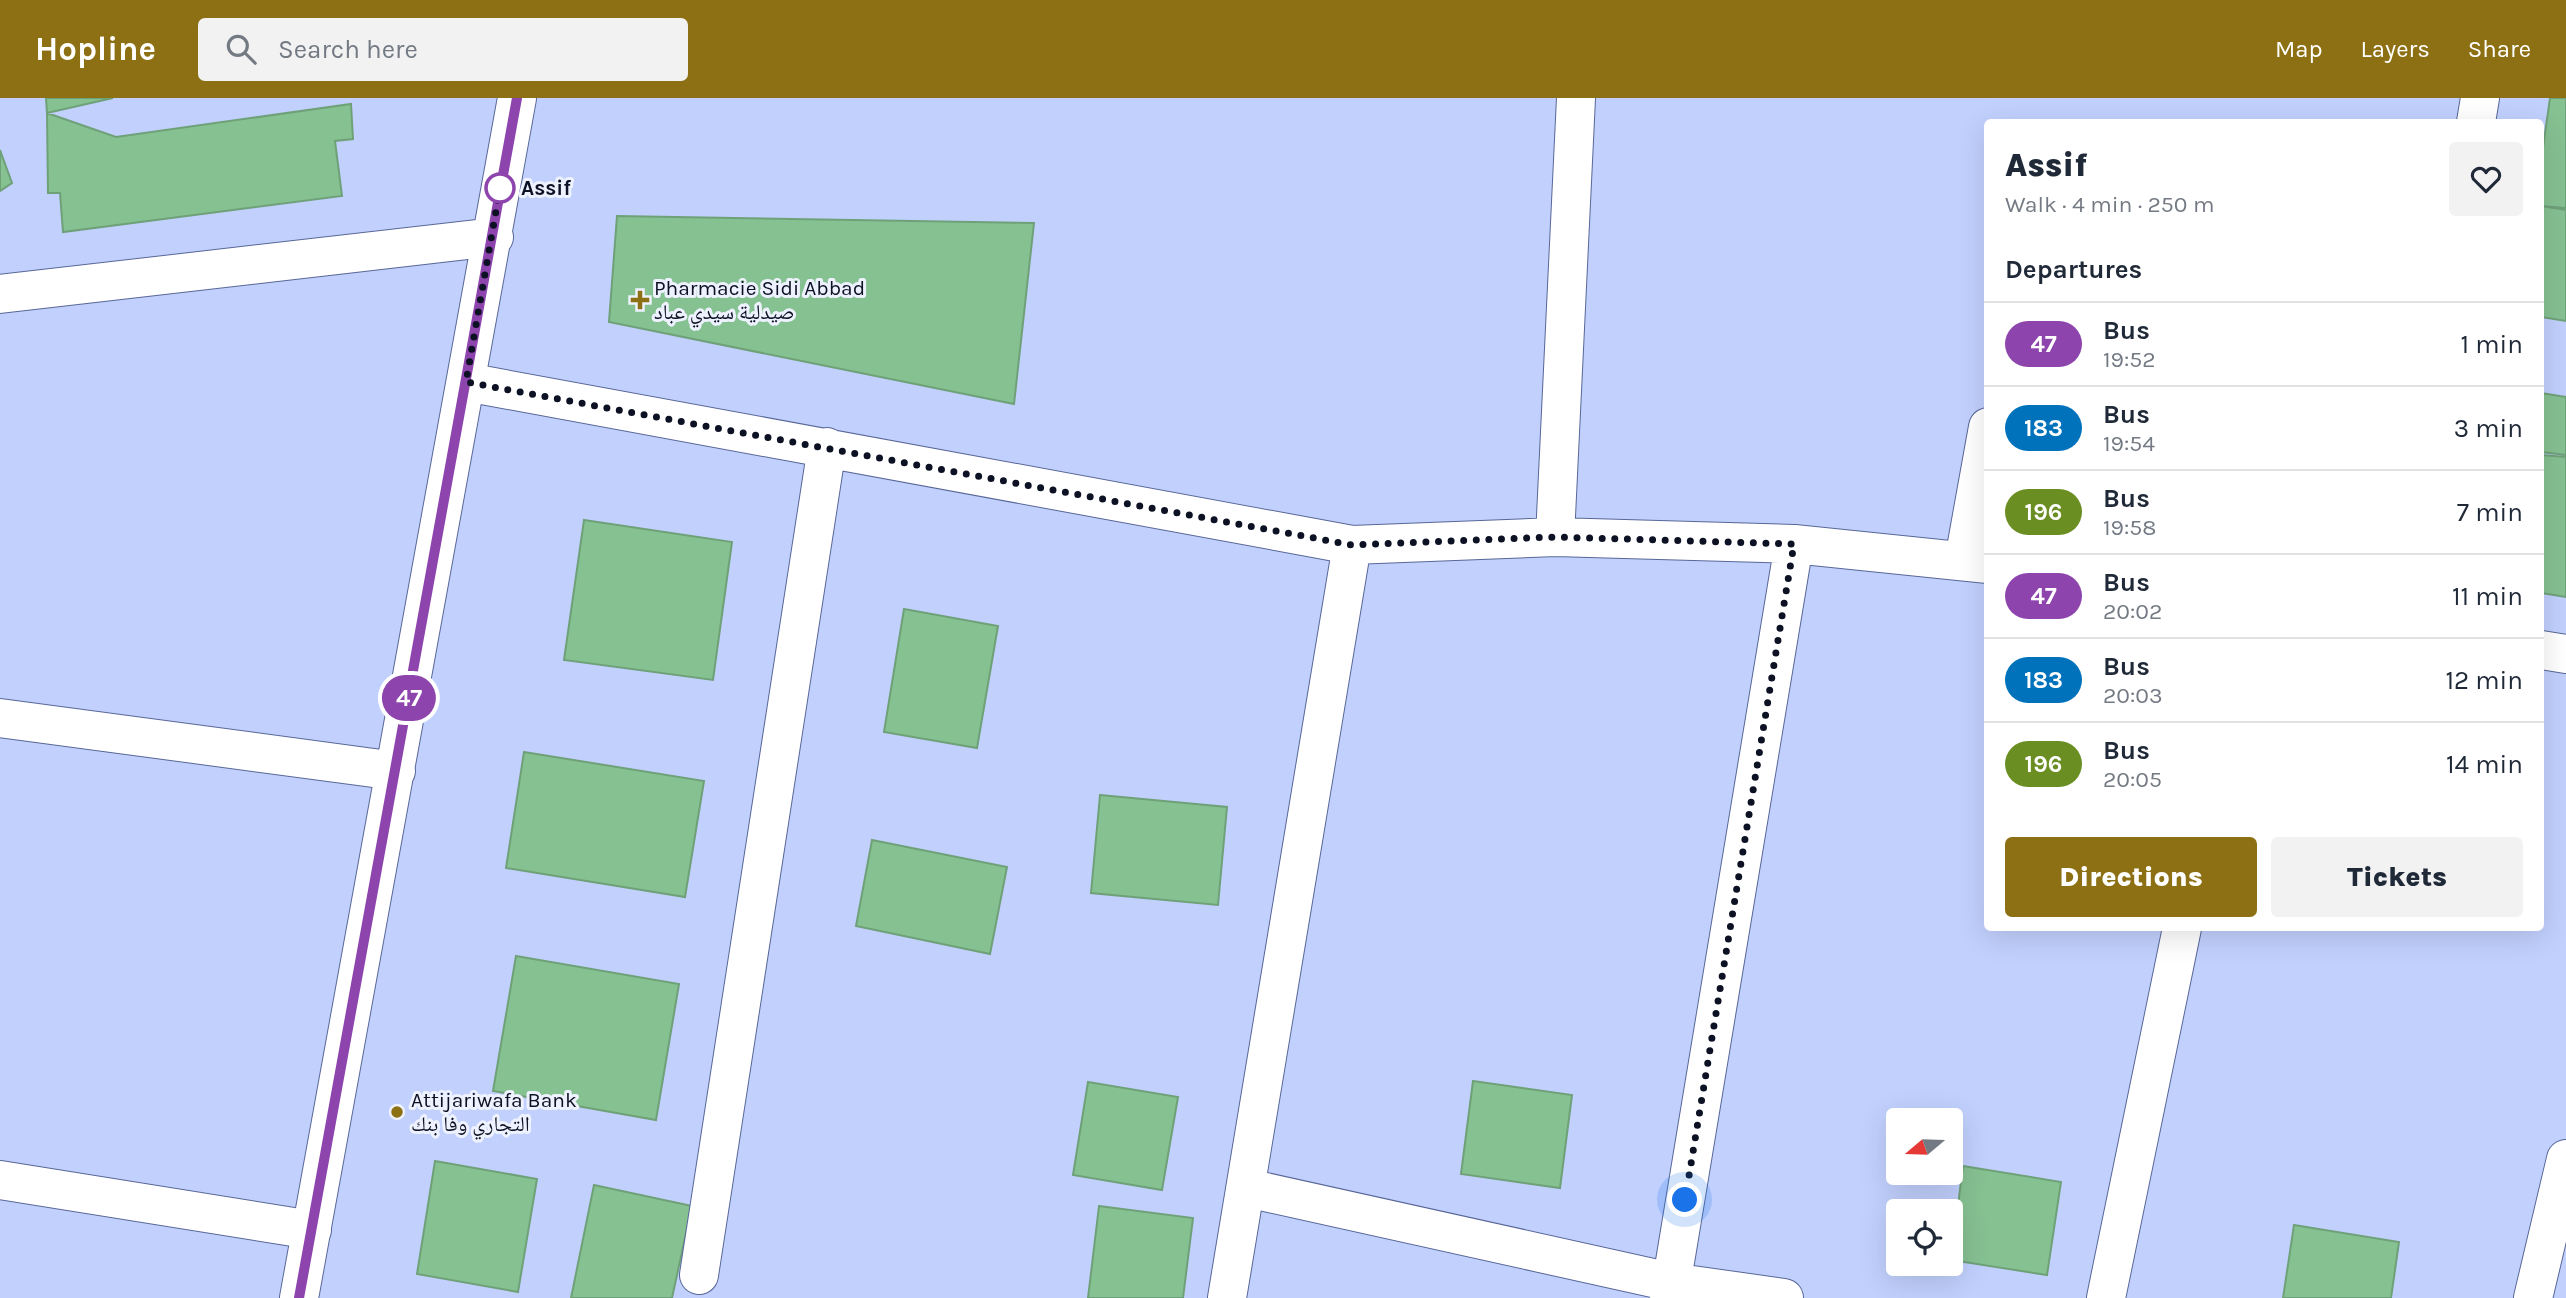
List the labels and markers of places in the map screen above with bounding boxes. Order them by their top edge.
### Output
marker: Assif [485,173,515,203]
place label: Assif [521,176,571,200]
place label: Pharmacie Sidi Abbad صيدلية سيدي عباد [654,276,865,328]
marker: Pharmacie Sidi Abbad صيدلية سيدي عباد [632,292,648,308]
place label: Attijariwafa Bank التجاري وفا بنك [411,1088,577,1140]
marker: Attijariwafa Bank التجاري وفا بنك [389,1104,405,1120]

